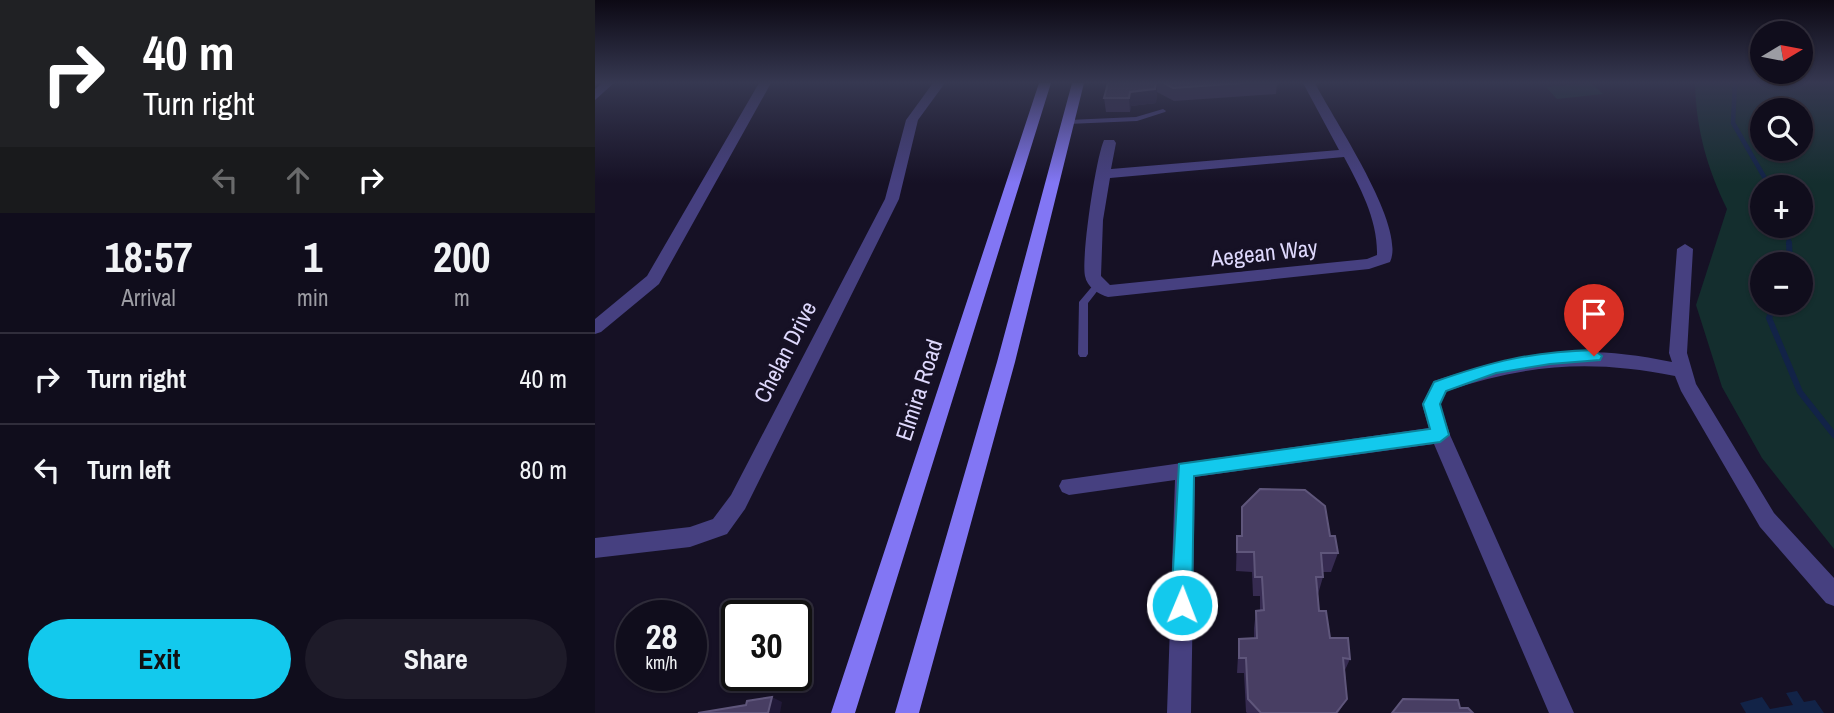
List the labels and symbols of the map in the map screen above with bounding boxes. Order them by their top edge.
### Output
north arrow [1750,21,1813,84]
street label: Aegean Way [1208,231,1319,274]
pin [1564,284,1624,356]
street label: Chelan Drive [746,296,823,408]
street label: Elmira Road [888,335,949,444]
position arrow [1145,568,1219,642]
speed limit sign: 30 [721,600,812,691]

